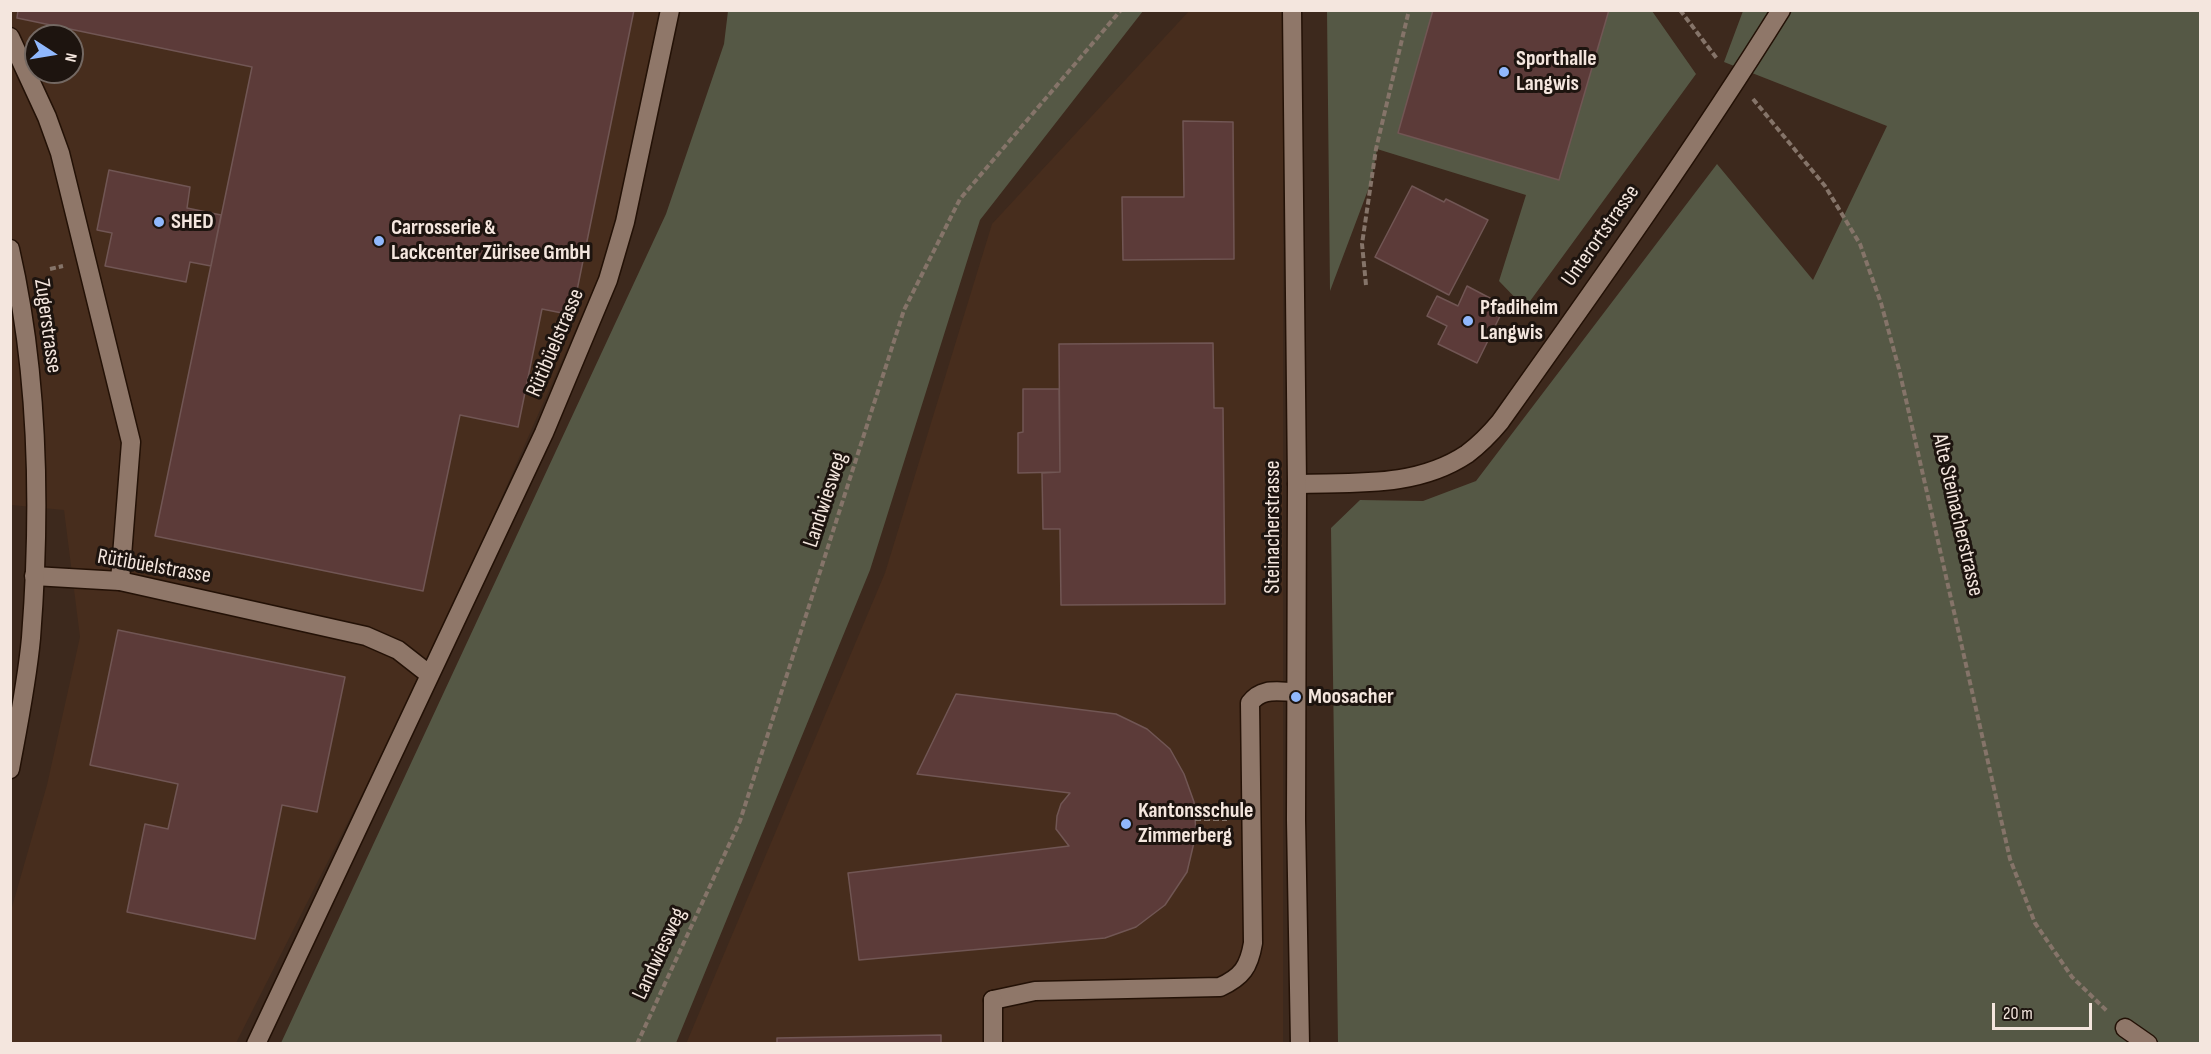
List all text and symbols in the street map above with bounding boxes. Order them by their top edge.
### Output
north arrow [24,24,84,84]
place label: Sporthalle Langwis [1516,46,1597,98]
text: N [60,51,80,64]
marker: Sporthalle Langwis [1497,65,1511,79]
street label: Unterortstrasse [1556,180,1646,292]
place label: SHED [171,209,214,235]
marker: SHED [152,215,166,229]
place label: Carrosserie & Lackcenter Zürisee GmbH [391,215,591,266]
marker: Carrosserie & Lackcenter Zürisee GmbH [372,234,386,248]
street label: Zugerstrasse [27,277,67,375]
street label: Rütibüelstrasse [521,285,591,401]
place label: Pfadiheim Langwis [1480,295,1558,346]
marker: Pfadiheim Langwis [1461,314,1475,328]
street label: Alte Steinacherstrasse [1925,431,1989,599]
street label: Landwiesweg [798,449,854,551]
street label: Steinacherstrasse [1260,460,1286,594]
street label: Rütibüelstrasse [95,544,213,590]
place label: Moosacher [1308,684,1394,710]
marker: Moosacher [1289,690,1303,704]
place label: Kantonsschule Zimmerberg [1138,798,1253,849]
marker: Kantonsschule Zimmerberg [1119,817,1133,831]
street label: Landwiesweg [627,904,693,1004]
scale bar [1995,991,2096,1029]
text: 20 m [2003,1003,2033,1024]

